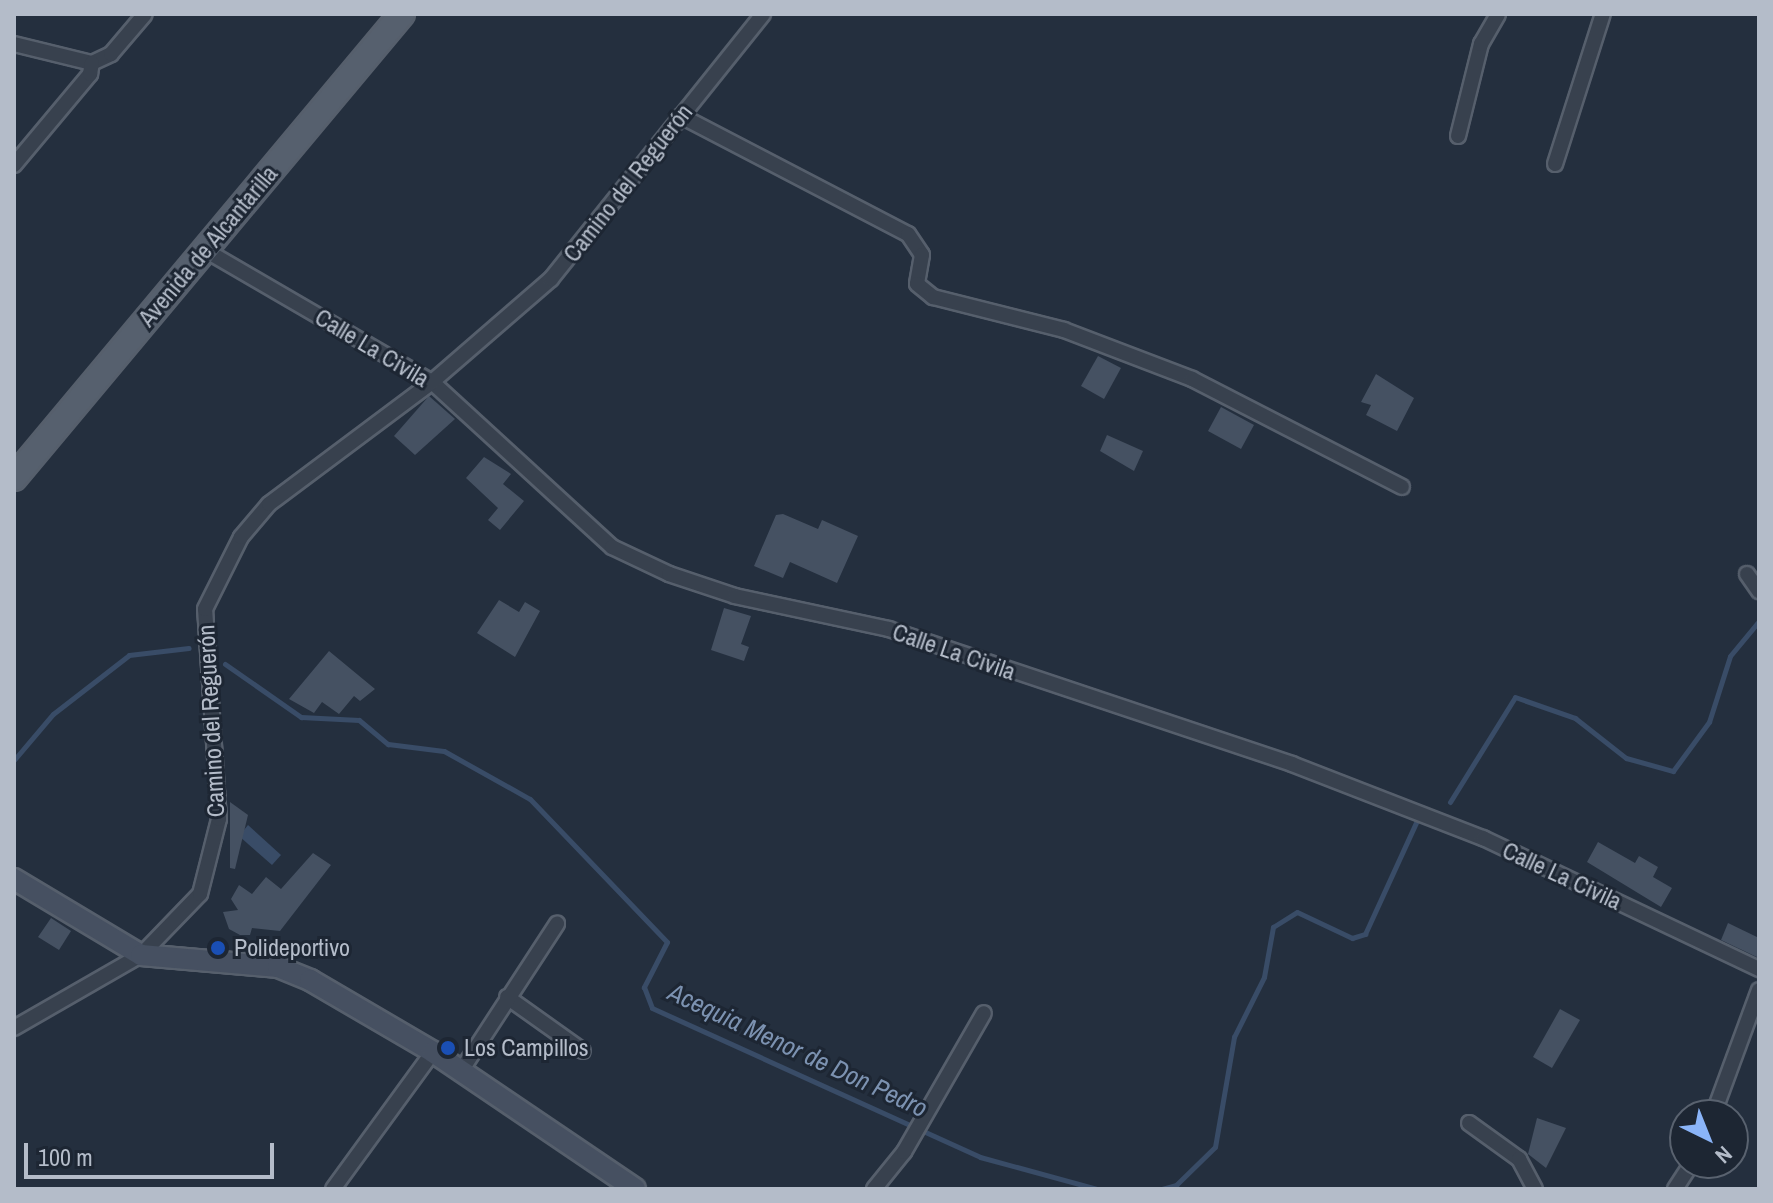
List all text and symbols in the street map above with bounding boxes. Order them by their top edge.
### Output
street label: Camino del Reguerón [557,98,699,268]
street label: Avenida de Alcantarilla [132,159,284,333]
street label: Calle La Civila [310,303,434,393]
street label: Calle La Civila [889,618,1019,686]
street label: Camino del Reguerón [192,624,230,818]
street label: Calle La Civila [1498,836,1626,916]
place label: Polideportivo [234,934,350,962]
marker: Polideportivo [209,939,227,957]
water label: Acequia Menor de Don Pedro [664,976,932,1124]
place label: Los Campillos [464,1034,589,1062]
marker: Los Campillos [439,1039,457,1057]
north arrow [1669,1099,1749,1179]
scale bar [28,1127,278,1177]
text: N [1709,1140,1739,1171]
text: 100 m [38,1141,93,1173]

